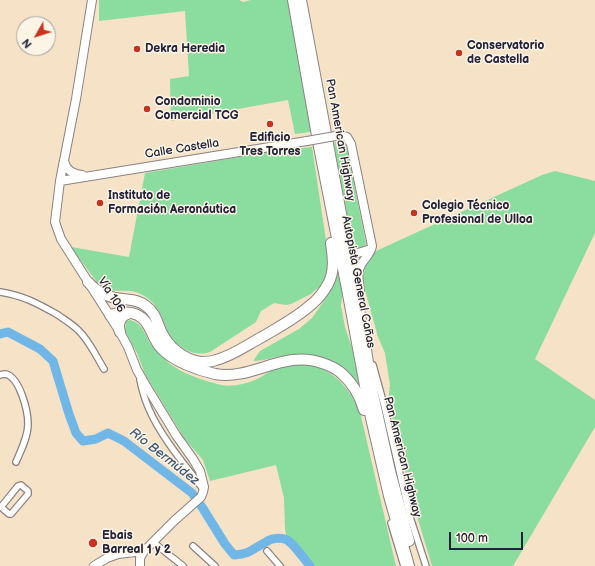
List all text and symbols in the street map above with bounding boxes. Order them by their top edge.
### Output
north arrow [16,16,56,56]
text: N [19,36,35,51]
place label: Conservatorio de Castella [467,39,544,67]
place label: Dekra Heredia [145,42,225,56]
marker: Dekra Heredia [132,44,142,54]
marker: Conservatorio de Castella [454,48,464,58]
street label: Pan American Highway [322,78,358,202]
place label: Condominio Comercial TCG [155,95,238,123]
marker: Condominio Comercial TCG [142,104,152,114]
marker: Edificio Tres Torres [265,119,275,129]
place label: Edificio Tres Torres [239,131,301,159]
street label: Calle Castella [144,136,220,162]
place label: Instituto de Formación Aeronáutica [108,189,236,217]
marker: Instituto de Formación Aeronáutica [95,198,105,208]
place label: Colegio Técnico Profesional de Ulloa [422,199,533,227]
marker: Colegio Técnico Profesional de Ulloa [409,208,419,218]
street label: Autopista General Cañas [338,214,378,350]
street label: Vía 106 [94,275,128,315]
street label: Pan American Highway [380,395,424,519]
water label: Río Bermúdez [126,425,202,489]
scale bar [451,524,525,550]
place label: Ebais Barreal 1 y 2 [102,529,171,557]
text: 100 m [456,531,488,546]
marker: Ebais Barreal 1 y 2 [87,537,99,549]

